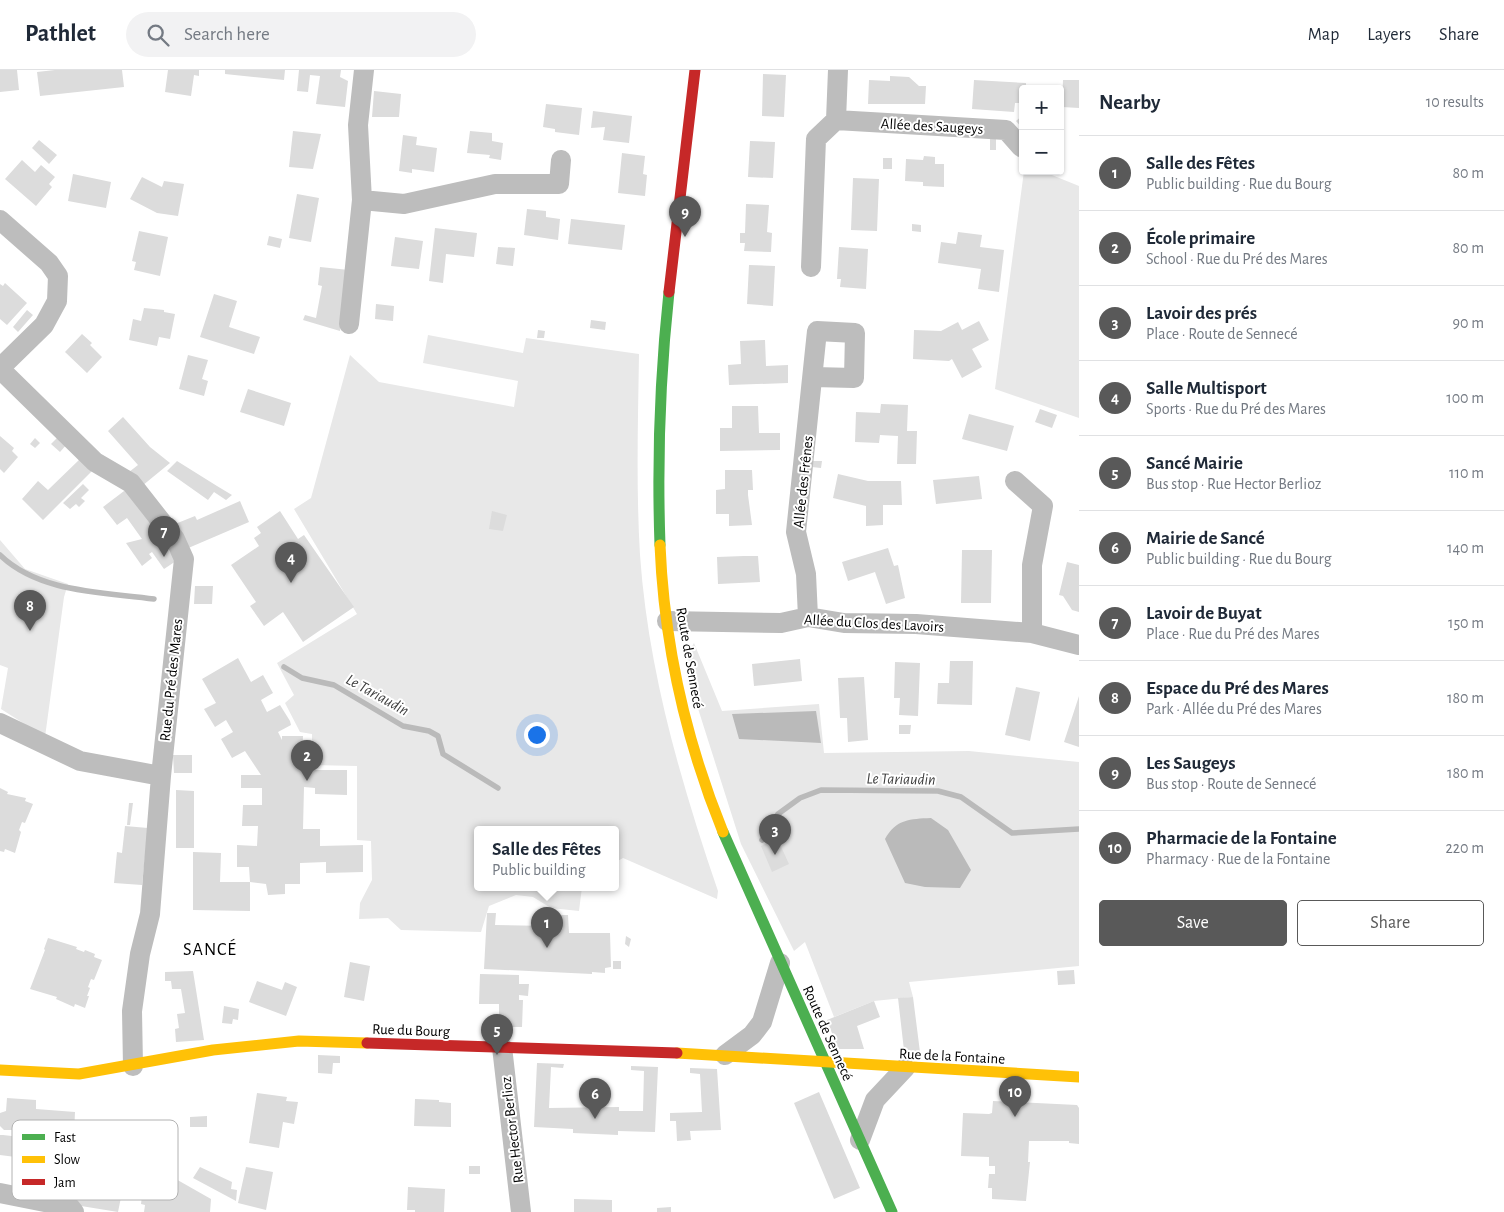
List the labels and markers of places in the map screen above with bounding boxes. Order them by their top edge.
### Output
pin: 9 [669,196,701,237]
pin: 7 [148,516,180,557]
pin: 4 [275,542,307,583]
pin: 8 [14,590,46,631]
pin: 2 [291,740,323,781]
pin: 3 [759,814,791,855]
pin: 1 [531,907,563,948]
pin: 5 [481,1014,513,1055]
pin: 10 [999,1076,1031,1117]
pin: 6 [579,1078,611,1119]

